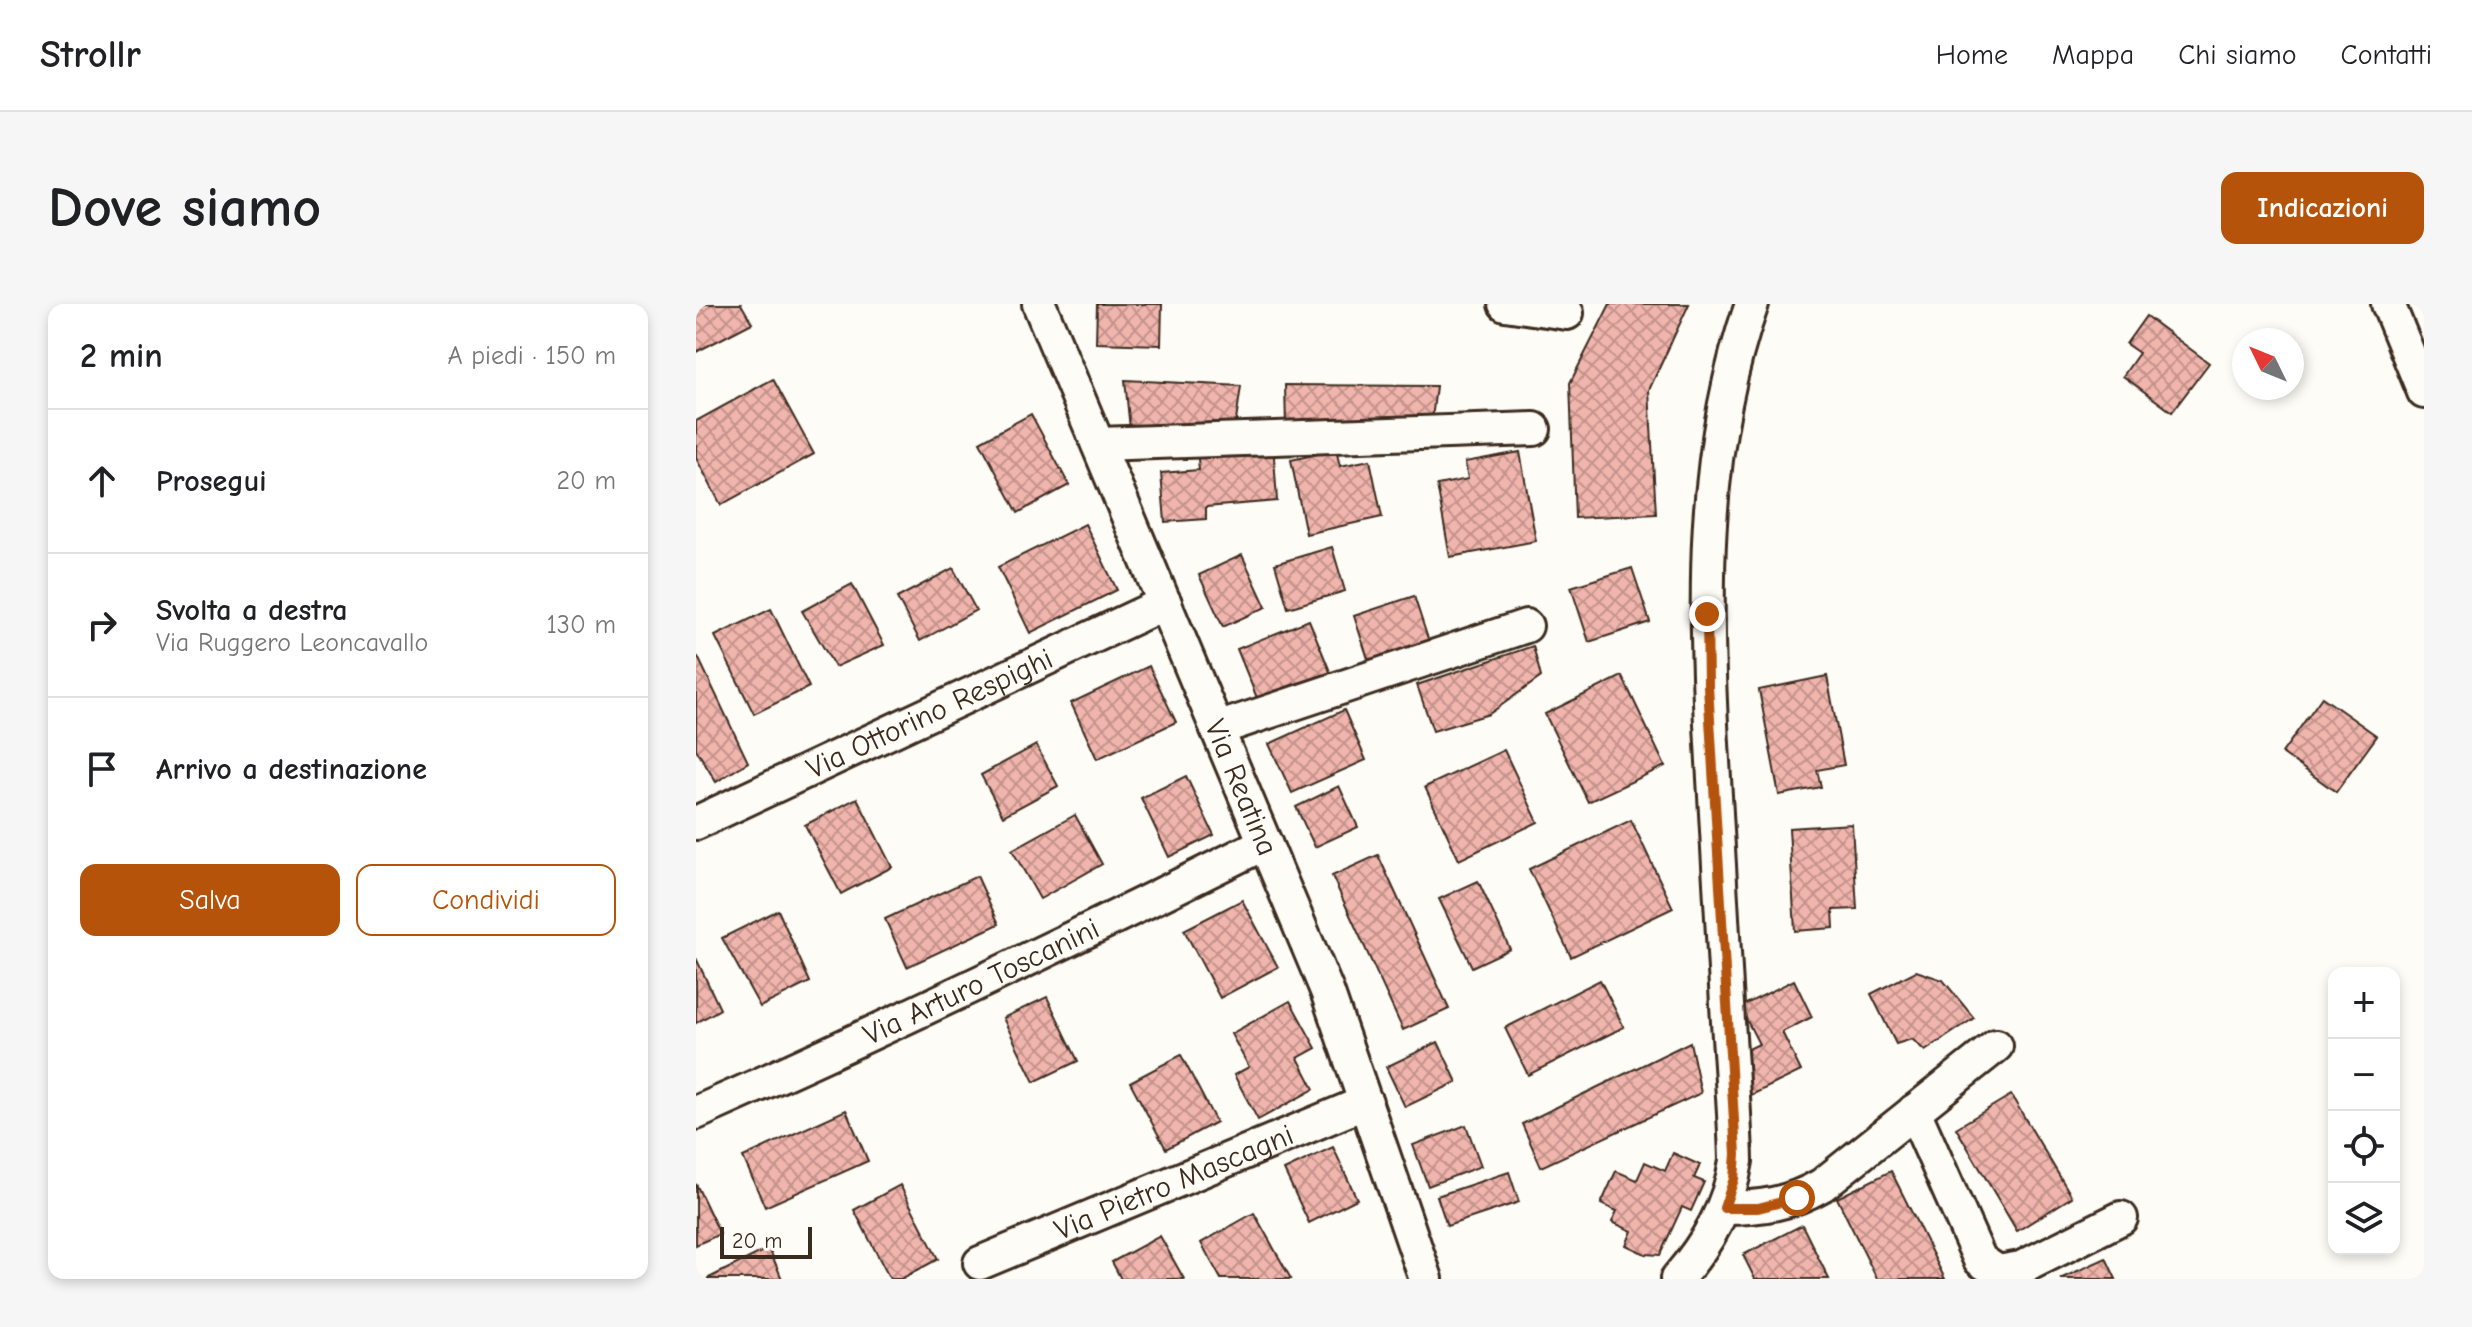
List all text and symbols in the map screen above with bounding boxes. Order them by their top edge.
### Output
text: Strollr [40,33,141,77]
text: Home [1936,39,2008,71]
text: Mappa [2052,39,2134,71]
text: Chi siamo [2178,39,2296,71]
text: Contatti [2340,39,2432,71]
button: Indicazioni [2221,172,2424,244]
text: Dove siamo [48,176,321,240]
north arrow [2232,328,2304,400]
text: 2 min [80,336,163,376]
text: A piedi · 150 m [447,341,616,371]
icon: ahead [80,459,124,503]
text: Prosegui [156,464,267,499]
text: 20 m [556,466,616,496]
text: Svolta a destra [156,593,348,628]
route end [1689,596,1725,632]
icon: right [80,603,124,647]
text: 130 m [547,610,616,640]
text: Via Ruggero Leoncavallo [156,628,428,658]
street label: Via Ottorino Respighi [801,641,1058,786]
street label: Via Reatina [1198,714,1286,860]
icon: arrive [80,747,124,791]
text: Arrivo a destinazione [156,752,427,787]
button: Salva [80,864,340,936]
button: Condividi [356,864,616,936]
street label: Via Arturo Toscanini [858,910,1105,1052]
map controls [2328,967,2400,1255]
button: + [2328,967,2400,1039]
button: − [2328,1039,2400,1111]
button: locate [2328,1111,2400,1183]
street label: Via Pietro Mascagni [1049,1117,1298,1247]
route start [1779,1180,1815,1216]
button: layers [2328,1183,2400,1255]
scale bar [720,1223,812,1259]
text: 20 m [732,1228,782,1254]

